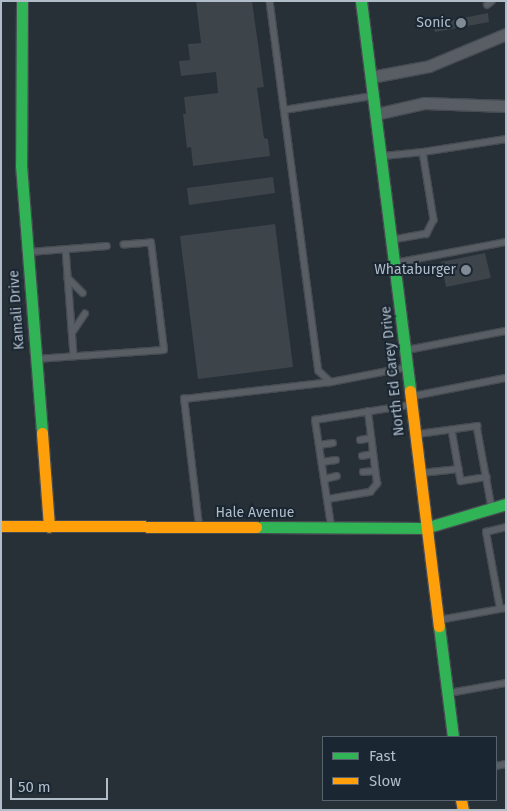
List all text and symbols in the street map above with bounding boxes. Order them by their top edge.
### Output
place label: Sonic [416,15,451,31]
marker: Sonic [455,17,467,29]
place label: Whataburger [374,262,456,278]
marker: Whataburger [460,264,472,276]
street label: Kamali Drive [6,270,28,350]
street label: North Ed Carey Drive [378,305,408,437]
street label: Hale Avenue [216,505,294,521]
legend [322,736,497,801]
text: Fast [369,747,396,765]
scale bar [12,768,110,800]
text: Slow [369,772,401,790]
text: 50 m [18,778,51,796]

